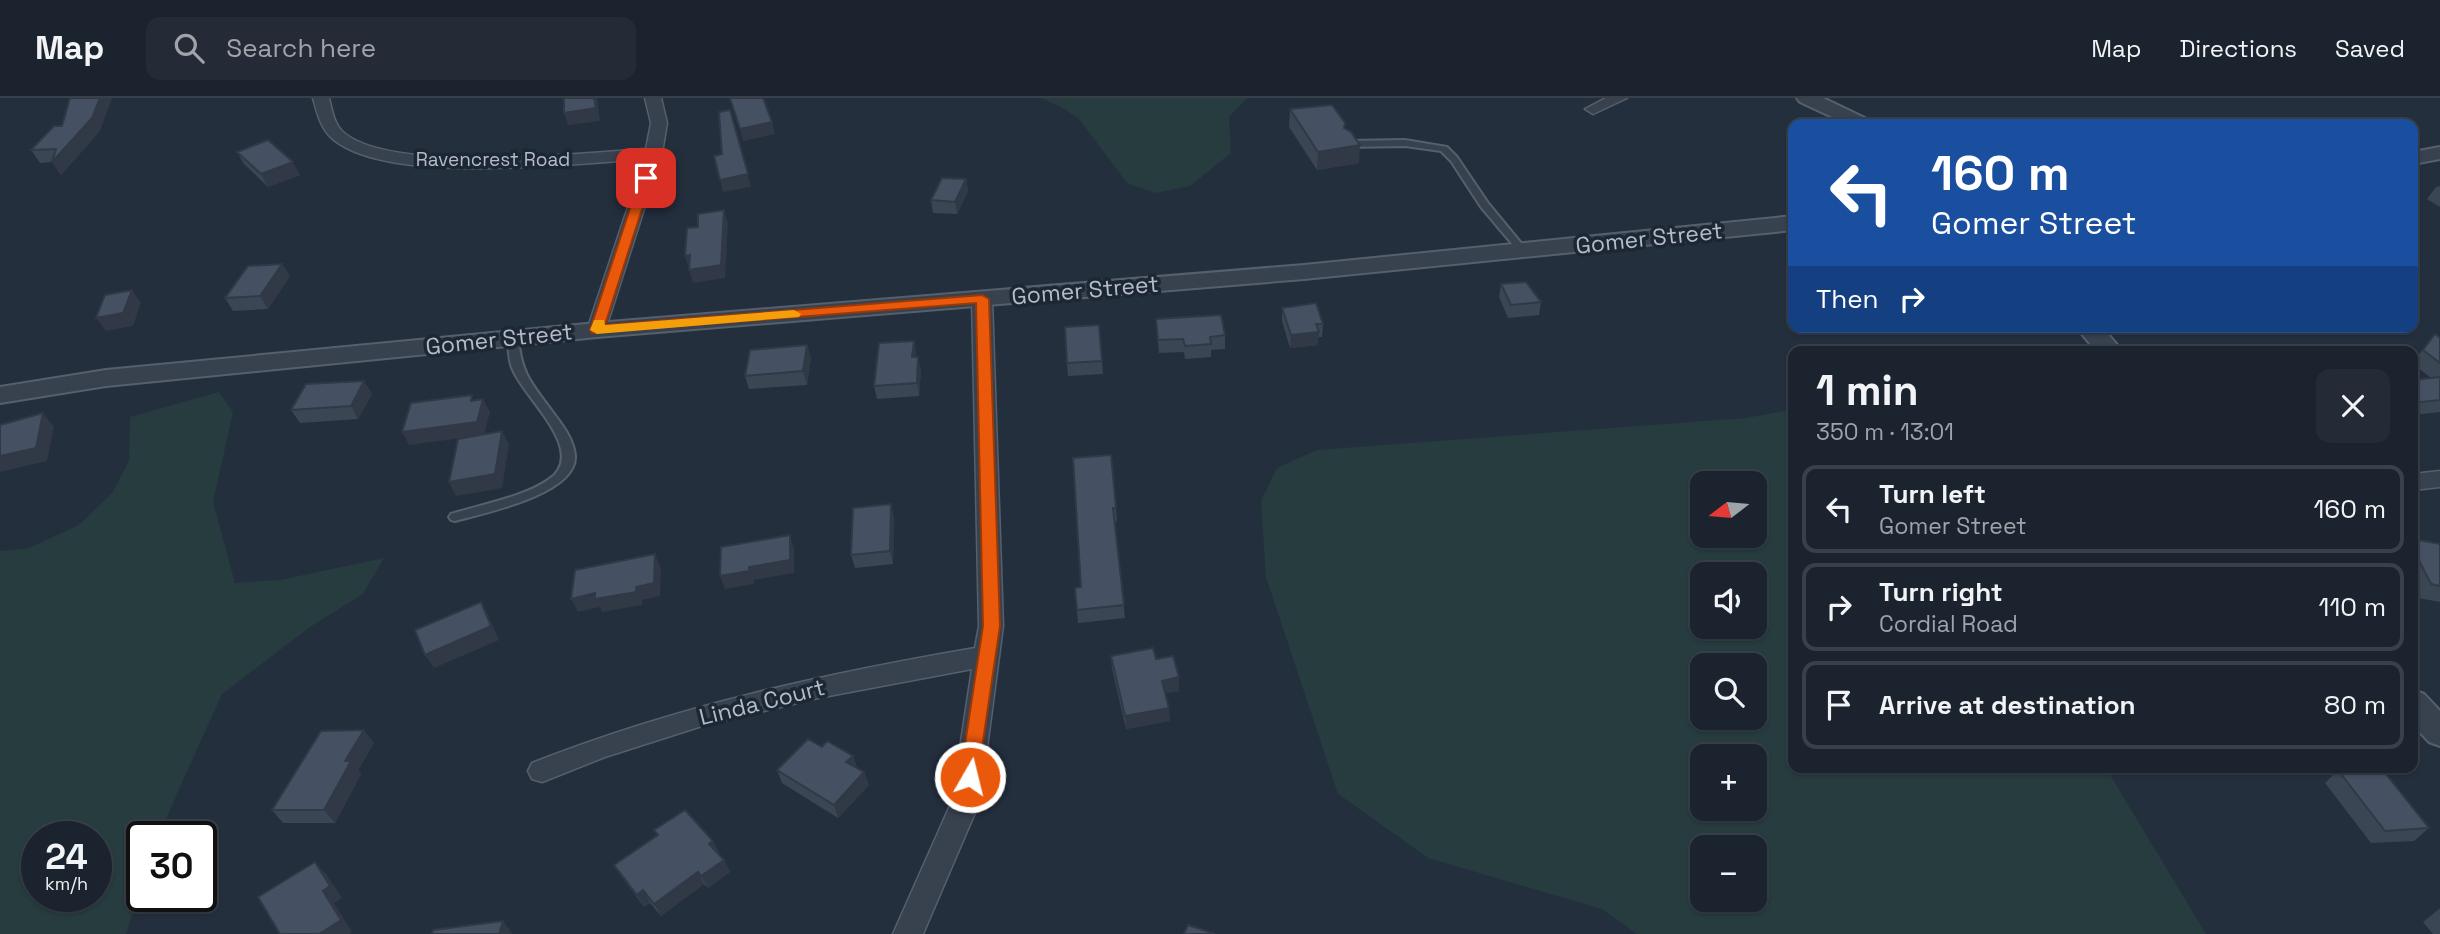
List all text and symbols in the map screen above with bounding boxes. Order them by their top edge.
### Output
search box [146,17,636,80]
text: Map [35,27,104,69]
icon: search [170,29,208,67]
text: Search here [226,31,376,65]
text: Map [2091,33,2141,64]
text: Directions [2179,33,2297,64]
text: Saved [2335,33,2405,64]
text: 160 m [1931,142,2069,204]
street label: Ravencrest Road [416,147,570,172]
icon: left [1816,147,1907,238]
pin [616,148,676,208]
icon: arrive [627,159,665,197]
text: Gomer Street [1931,203,2136,243]
street label: Gomer Street [1574,215,1724,261]
street label: Gomer Street [1010,269,1160,311]
icon: right [1893,280,1931,318]
text: Then [1816,282,1879,316]
street label: Gomer Street [424,316,574,362]
text: 1 min [1816,364,1919,417]
button: close [2316,369,2390,443]
text: 350 m · 13:01 [1816,417,1954,447]
north arrow [1690,471,1768,548]
map controls [1690,471,1767,912]
text: Turn left [1879,477,1986,511]
icon: left [1820,490,1858,528]
text: 160 m [2314,492,2386,526]
text: Gomer Street [1879,511,2027,541]
button: sound [1690,562,1767,639]
text: Turn right [1879,575,2003,609]
icon: right [1820,588,1858,626]
text: 110 m [2319,590,2386,624]
text: Cordial Road [1879,609,2018,639]
button: search [1690,653,1767,730]
street label: Linda Court [696,672,828,732]
icon: arrive [1820,686,1858,724]
text: Arrive at destination [1879,688,2136,722]
text: 80 m [2324,688,2386,722]
position arrow [933,740,1007,814]
button: + [1690,744,1767,821]
speed limit sign: 30 [126,821,217,912]
text: 24 [45,835,88,879]
button: − [1690,835,1767,912]
text: km/h [45,872,88,895]

